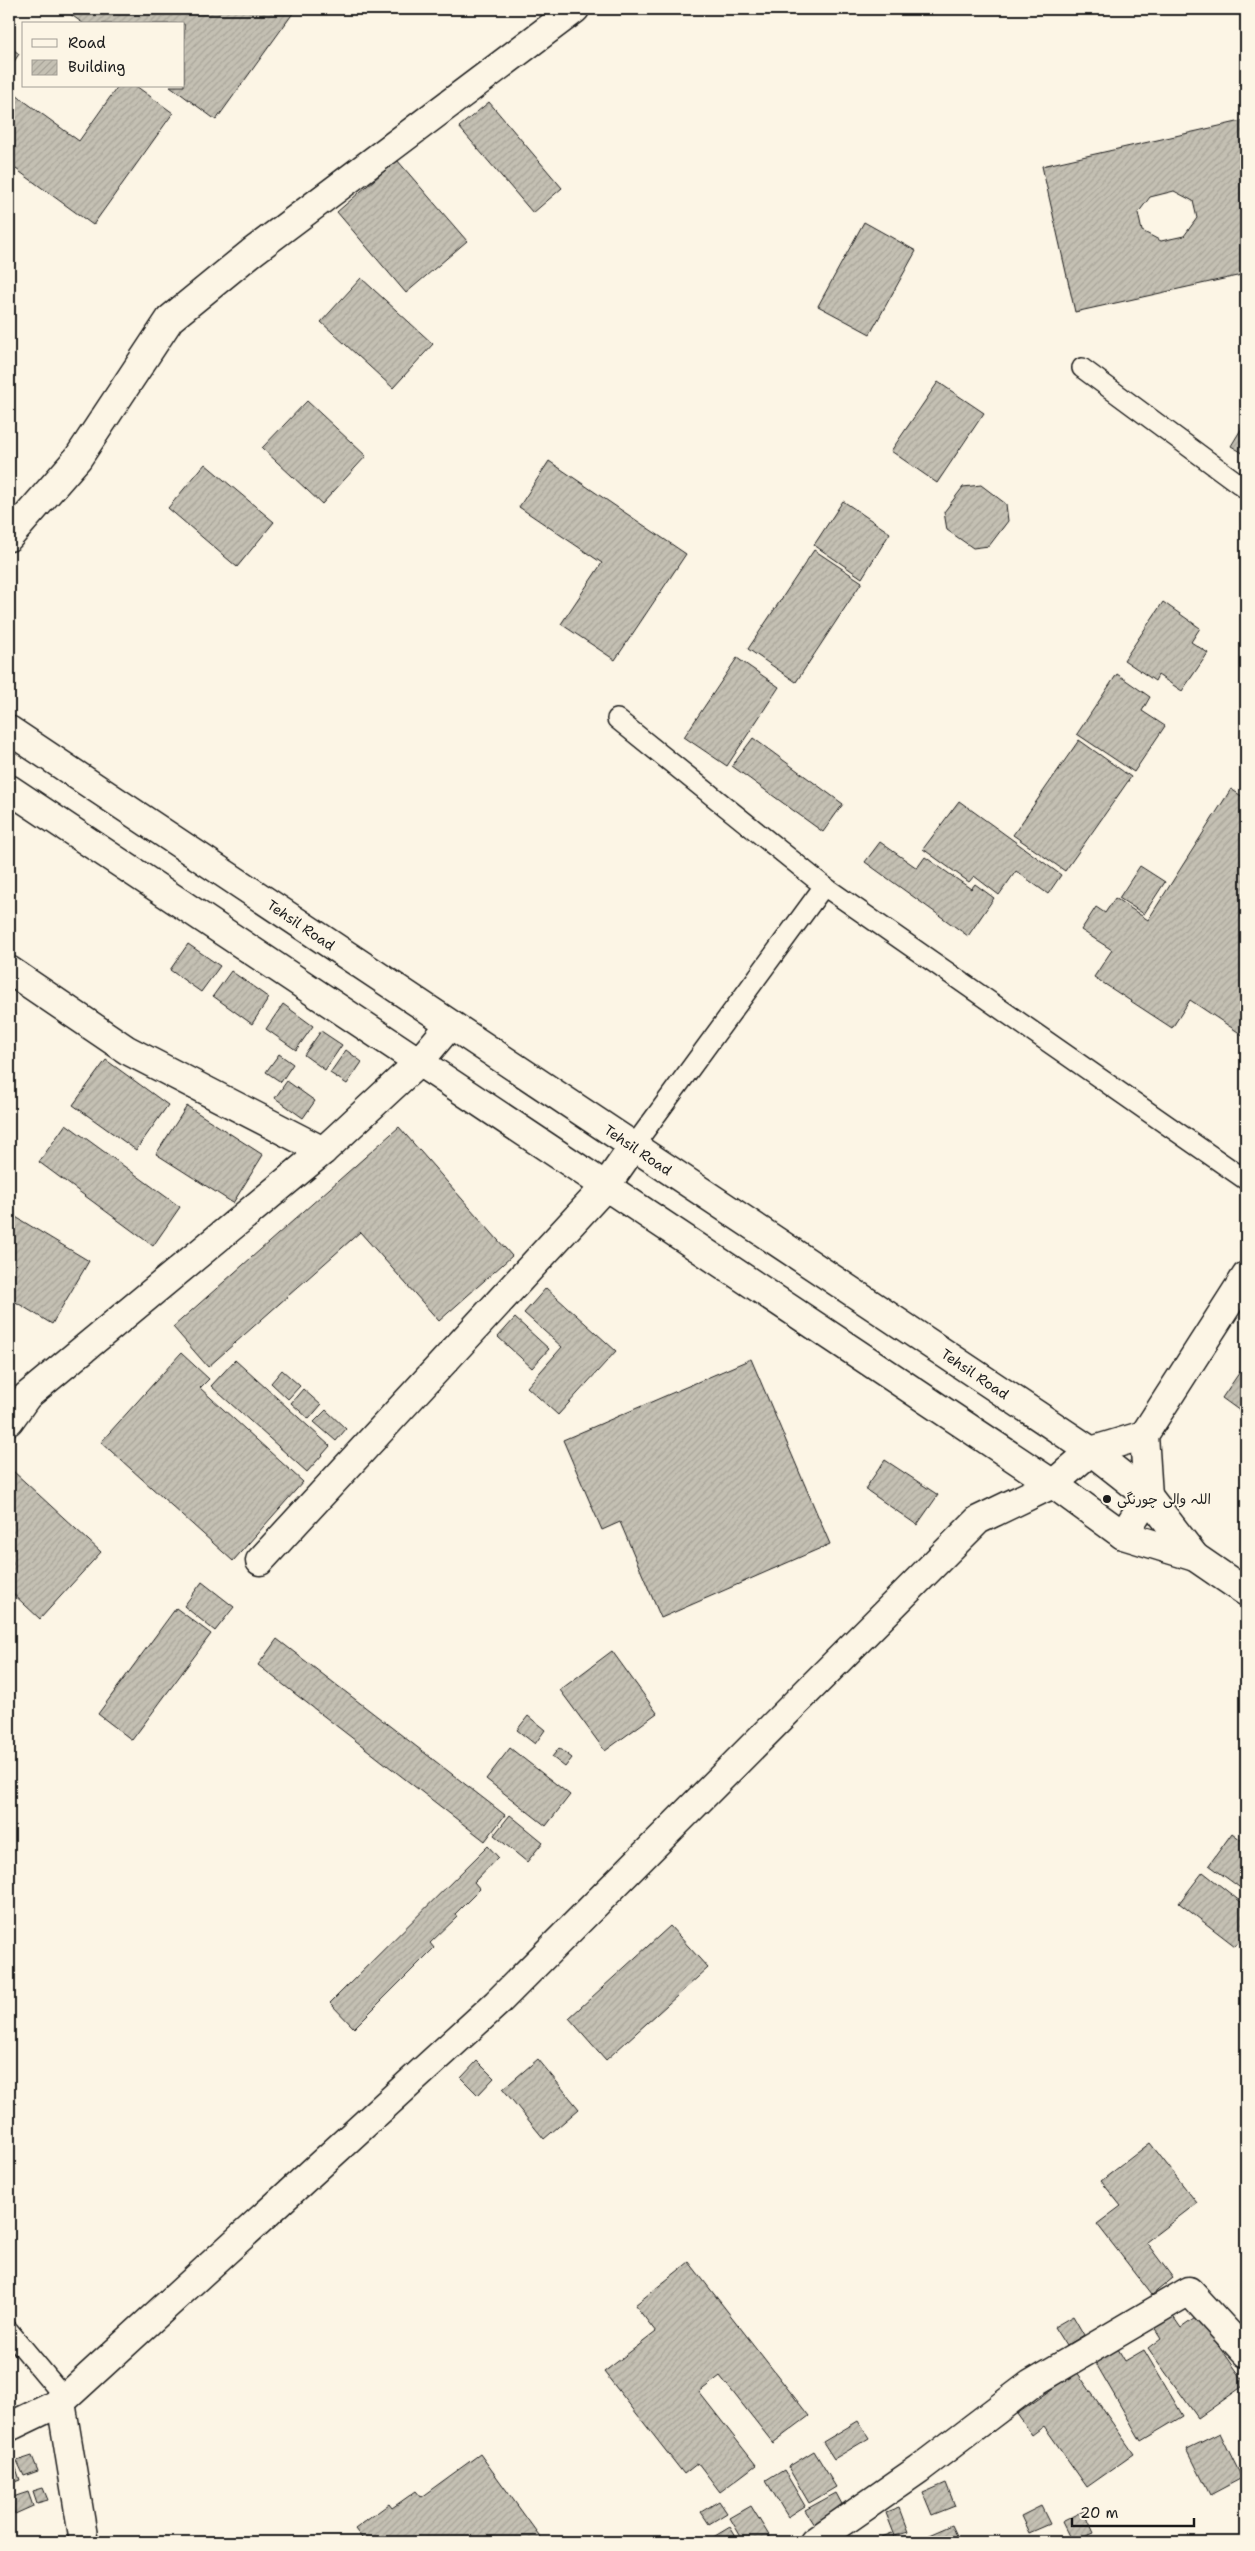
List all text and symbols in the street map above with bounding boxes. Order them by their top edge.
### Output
legend [22,22,185,88]
text: Road [68,33,106,53]
text: Building [68,57,125,77]
street label: Tehsil Road [264,896,338,954]
street label: Tehsil Road [601,1121,675,1179]
street label: Tehsil Road [938,1345,1012,1403]
place label: اللہ والی چورنگی [1117,1490,1211,1509]
marker: اللہ والی چورنگی [1101,1493,1113,1505]
scale bar [1072,2496,1195,2528]
text: 20 m [1080,2503,1119,2523]

